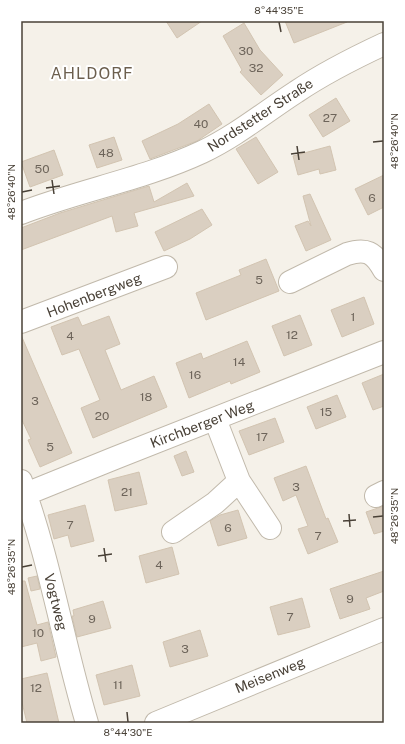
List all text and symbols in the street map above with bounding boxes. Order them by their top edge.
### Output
text: 8°44'35"E [254,4,304,16]
house number: 30 [239,44,253,58]
house number: 32 [249,61,263,75]
district label: AHLDORF [50,64,134,83]
street label: Nordstetter Straße [204,75,316,155]
house number: 27 [323,111,337,125]
text: 48°26'40"N [388,113,400,169]
house number: 40 [194,117,208,131]
house number: 48 [98,146,114,160]
house number: 50 [34,162,50,176]
text: 48°26'40"N [5,164,17,220]
house number: 6 [368,191,376,205]
street label: Hohenbergweg [44,269,144,320]
house number: 5 [255,273,263,287]
house number: 1 [351,310,355,324]
house number: 12 [286,328,298,342]
house number: 4 [66,329,74,343]
house number: 14 [233,355,246,369]
house number: 16 [189,368,201,382]
house number: 18 [140,390,153,404]
house number: 3 [31,394,39,408]
street label: Kirchberger Weg [148,397,256,451]
house number: 15 [320,405,333,419]
house number: 20 [95,409,109,423]
house number: 17 [256,430,268,444]
house number: 5 [46,440,54,454]
house number: 3 [292,480,300,494]
house number: 21 [121,485,133,499]
text: 48°26'35"N [388,488,400,544]
house number: 7 [66,518,74,532]
house number: 6 [224,521,232,535]
house number: 7 [314,529,322,543]
text: 48°26'35"N [5,539,17,595]
house number: 4 [155,558,163,572]
street label: Vogtweg [41,572,71,632]
house number: 9 [346,592,354,606]
house number: 7 [286,610,294,624]
house number: 9 [88,612,96,626]
house number: 10 [32,626,44,640]
house number: 3 [181,642,189,656]
street label: Meisenweg [233,654,308,696]
house number: 11 [113,678,123,692]
house number: 12 [30,681,42,695]
text: 8°44'30"E [104,726,152,738]

